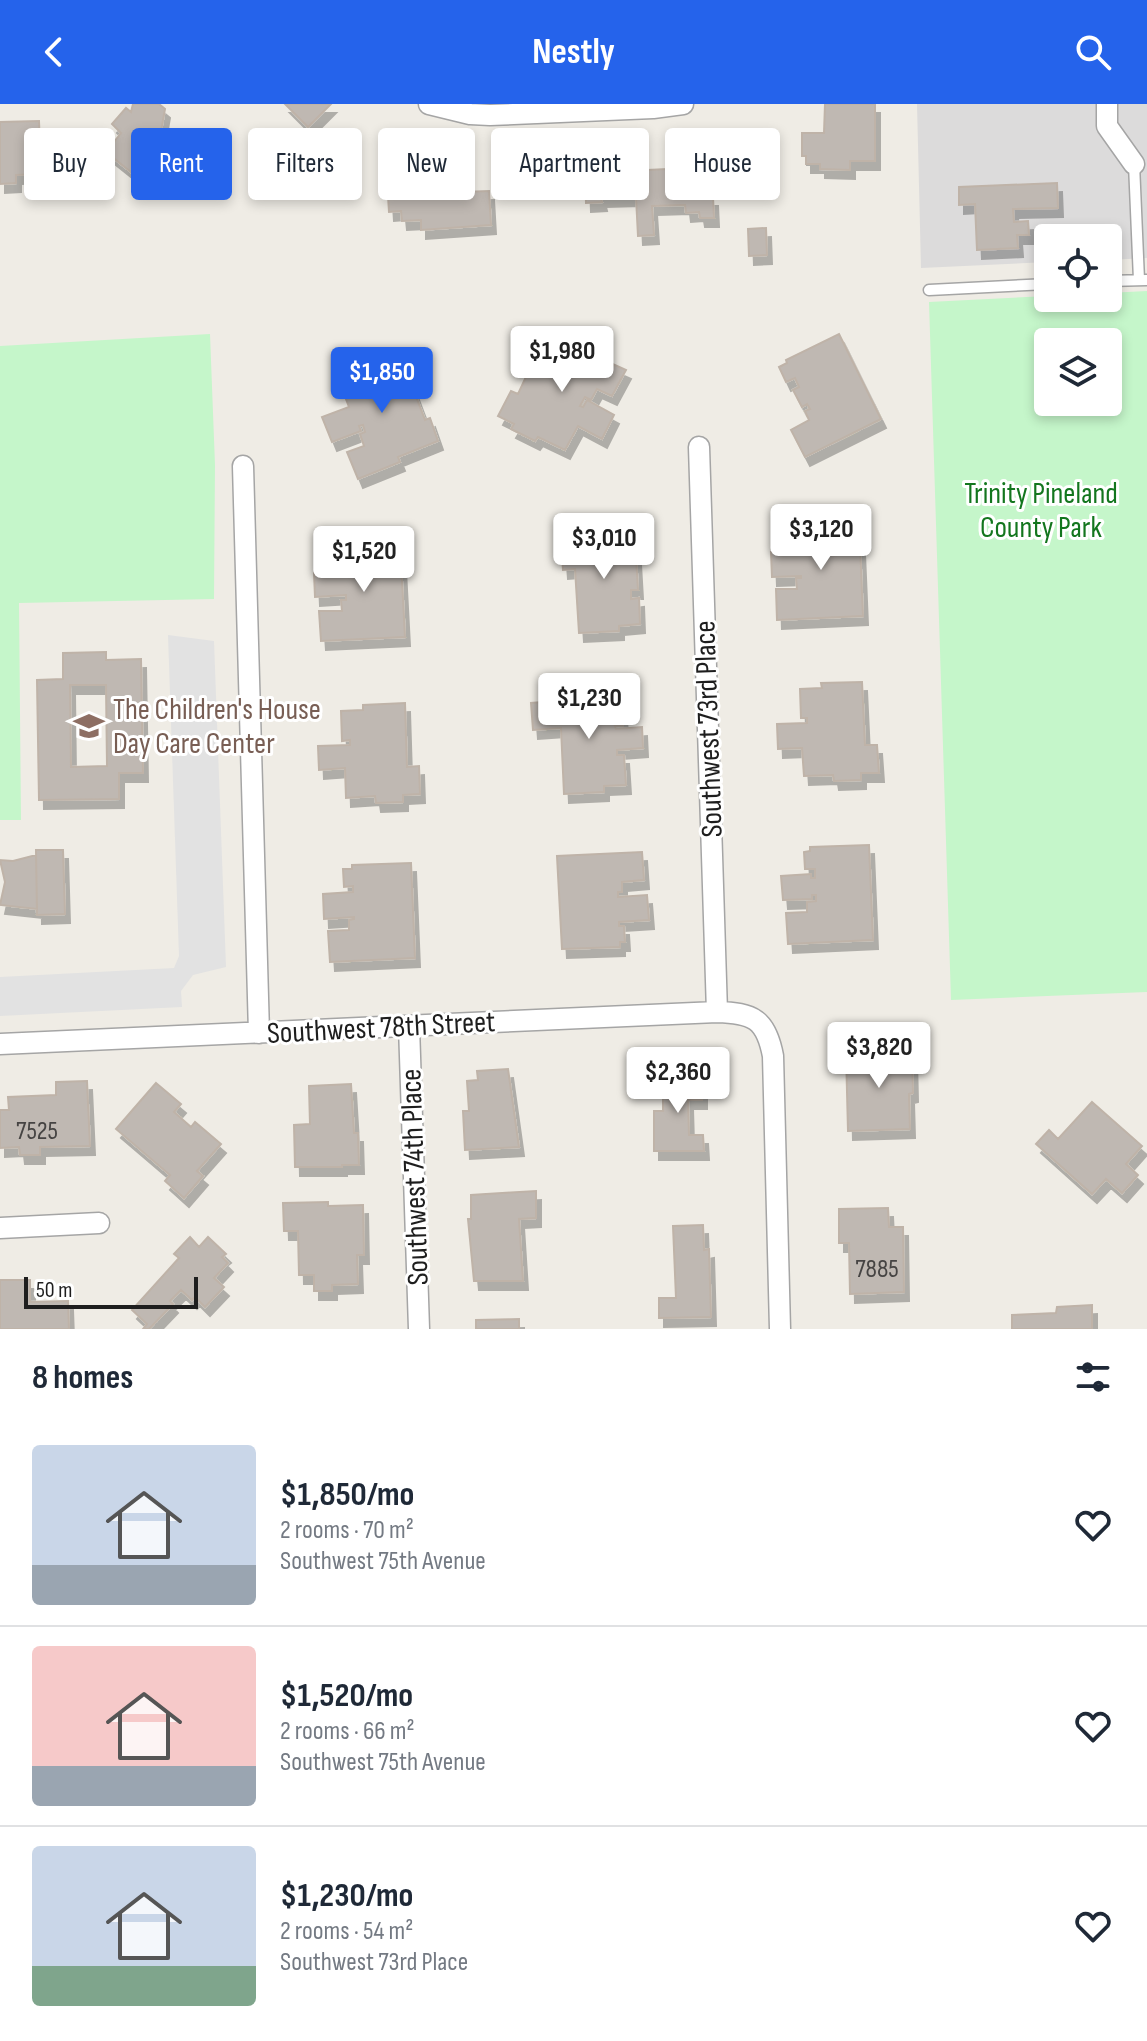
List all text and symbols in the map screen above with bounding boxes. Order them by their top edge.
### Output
icon: back [32,30,76,74]
icon: search [1071,30,1115,74]
text: Nestly [532,31,615,74]
chip: Buy [24,128,115,200]
chip: Rent [131,128,232,200]
chip: Filters [248,128,362,200]
chip: New [378,128,475,200]
chip: Apartment [491,128,649,200]
chip: House [665,128,780,200]
map controls [1034,224,1122,416]
button: locate [1034,224,1122,312]
pin: $1,980 [497,326,627,394]
button: layers [1034,328,1122,416]
text: $1,980 [529,336,595,367]
pin: $1,850 [317,347,447,415]
text: $1,850 [349,357,415,388]
park label: Trinity Pineland County Park [964,476,1118,546]
pin: $3,120 [756,504,886,572]
pin: $3,010 [539,513,669,581]
text: $3,120 [788,514,854,545]
text: $3,010 [571,523,637,554]
pin: $1,520 [299,526,429,594]
text: $1,520 [331,536,397,567]
street label: Southwest 73rd Place [687,620,731,838]
pin: $1,230 [524,673,654,741]
text: $1,230 [556,683,622,714]
place label: The Children's House Day Care Center [113,692,321,762]
school or university icon: The Children's House Day Care Center [72,709,106,743]
street label: Southwest 78th Street [266,1004,496,1052]
pin: $3,820 [814,1022,944,1090]
text: $3,820 [845,1032,913,1063]
pin: $2,360 [613,1047,743,1115]
text: $2,360 [645,1057,711,1088]
street label: Southwest 74th Place [393,1068,437,1286]
house number: 7525 [16,1116,58,1147]
house number: 7885 [855,1254,899,1285]
scale bar [24,1273,198,1309]
text: 50 m [36,1277,72,1304]
icon: filters [1071,1355,1115,1399]
text: 8 homes [32,1357,133,1398]
text: $1,850/mo [280,1474,414,1515]
icon: home [96,1477,192,1573]
icon: heart [1071,1503,1115,1547]
text: 2 rooms · 70 m² [280,1515,414,1546]
text: Southwest 75th Avenue [280,1546,486,1577]
text: $1,520/mo [280,1675,413,1716]
icon: home [96,1678,192,1774]
icon: heart [1071,1704,1115,1748]
text: 2 rooms · 66 m² [280,1716,415,1747]
text: Southwest 75th Avenue [280,1747,486,1778]
text: $1,230/mo [280,1875,413,1916]
icon: home [96,1878,192,1974]
icon: heart [1071,1904,1115,1948]
text: 2 rooms · 54 m² [280,1916,413,1947]
text: Southwest 73rd Place [280,1947,468,1978]

